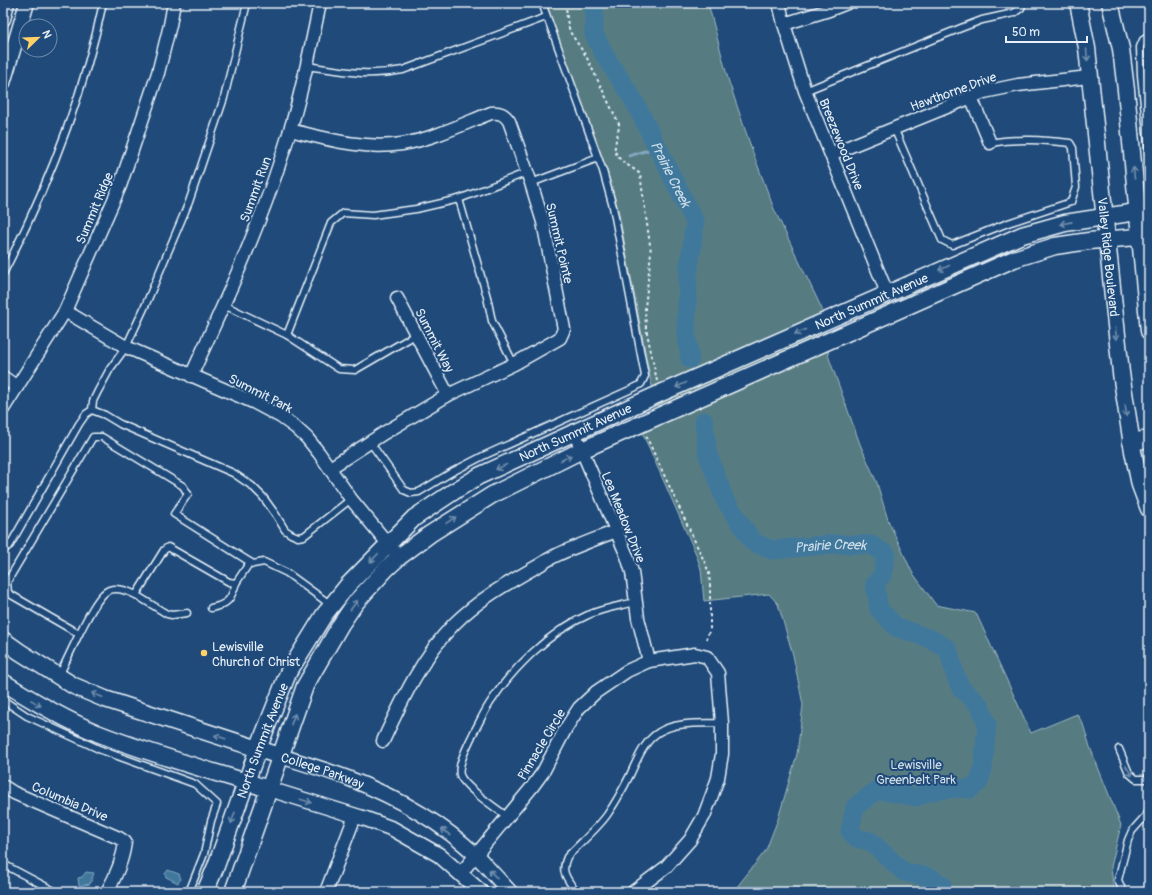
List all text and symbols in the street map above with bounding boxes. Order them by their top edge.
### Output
north arrow [18,18,58,58]
scale bar [1006,18,1087,44]
text: 50 m [1012,25,1040,40]
text: N [39,28,54,41]
one-way arrow [1084,48,1091,61]
street label: Hawthorne Drive [908,69,999,115]
street label: Breezewood Drive [815,96,867,193]
water label: Prairie Creek [647,138,695,211]
street label: Summit Run [237,154,275,224]
one-way arrow [1131,167,1138,180]
street label: Summit Ridge [73,170,117,247]
street label: Valley Ridge Boulevard [1094,197,1122,318]
street label: Summit Pointe [542,201,576,286]
one-way arrow [1060,219,1073,227]
one-way arrow [939,265,951,272]
street label: North Summit Avenue [813,270,931,334]
street label: Summit Way [411,306,457,376]
one-way arrow [1112,327,1120,340]
one-way arrow [794,329,806,336]
street label: Summit Park [226,371,296,417]
one-way arrow [675,381,687,389]
street label: North Summit Avenue [517,400,635,466]
one-way arrow [1123,404,1131,417]
one-way arrow [559,454,571,461]
one-way arrow [495,463,507,471]
street label: Lea Meadow Drive [598,470,649,566]
one-way arrow [446,516,457,524]
water label: Prairie Creek [794,536,868,557]
one-way arrow [369,553,379,563]
one-way arrow [350,600,358,611]
place label: Lewisville Church of Christ [212,639,301,670]
marker: Lewisville Church of Christ [199,648,209,658]
street label: North Summit Avenue [234,680,292,800]
one-way arrow [92,691,104,699]
one-way arrow [30,699,42,707]
street label: Pinnacle Circle [514,706,570,783]
one-way arrow [290,713,298,725]
one-way arrow [215,732,227,740]
street label: College Parkway [279,750,367,793]
park label: Lewisville Greenbelt Park [876,757,956,788]
one-way arrow [1125,765,1133,776]
street label: Columbia Drive [29,779,111,825]
one-way arrow [299,798,312,805]
one-way arrow [229,812,236,825]
one-way arrow [441,827,452,836]
one-way arrow [489,869,498,879]

